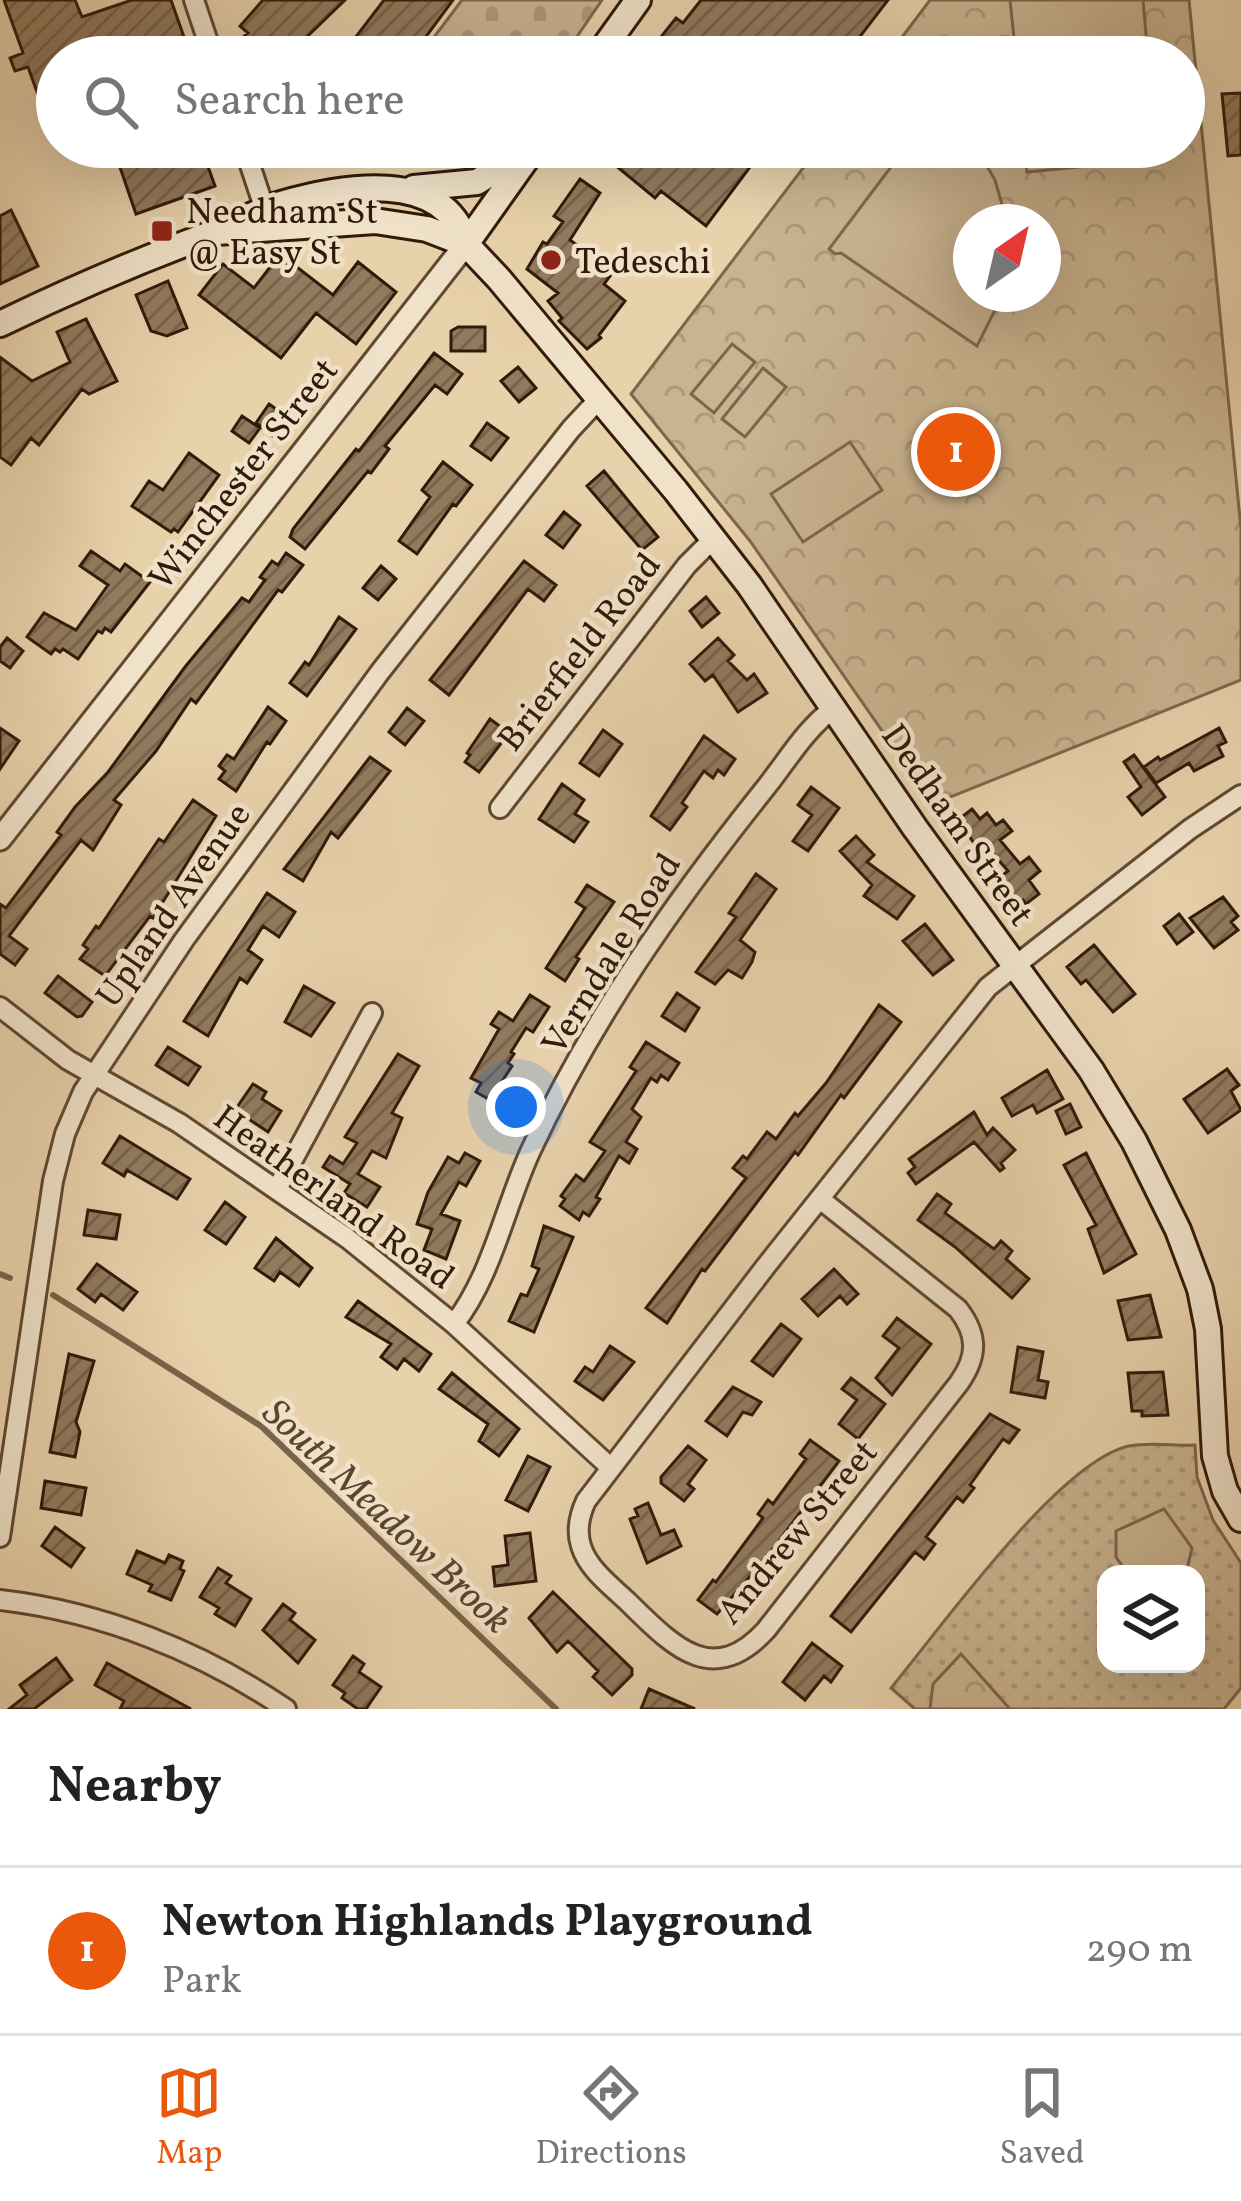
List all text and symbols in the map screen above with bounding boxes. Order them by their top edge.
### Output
search box [36,36,1205,168]
icon: search [78,69,144,135]
text: Search here [174,71,405,134]
place label: Needham St @ Easy St [186,189,378,280]
north arrow [953,204,1061,312]
marker: Needham St @ Easy St [149,218,175,244]
place label: Tedeschi [575,239,711,289]
marker: Tedeschi [538,247,564,273]
street label: Winchester Street [138,349,352,602]
pin: 1 [917,407,995,497]
street label: Brierfield Road [488,544,675,763]
street label: Dedham Street [867,715,1044,937]
street label: Upland Avenue [86,794,265,1019]
street label: Verndale Road [531,845,695,1066]
your location [486,1077,546,1137]
street label: Heatherland Road [202,1095,463,1304]
water label: South Meadow Brook [249,1388,522,1648]
street label: Andrew Street [707,1430,891,1637]
map controls [1097,1565,1205,1673]
button: layers [1097,1565,1205,1673]
text: Nearby [48,1752,222,1823]
text: Newton Highlands Playground [162,1892,813,1955]
text: 1 [79,1924,95,1978]
text: 290 m [1086,1924,1193,1978]
text: Park [162,1955,242,2009]
tab: Map [156,2060,223,2178]
tab: Directions [535,2060,687,2178]
tab: Saved [1000,2060,1085,2178]

